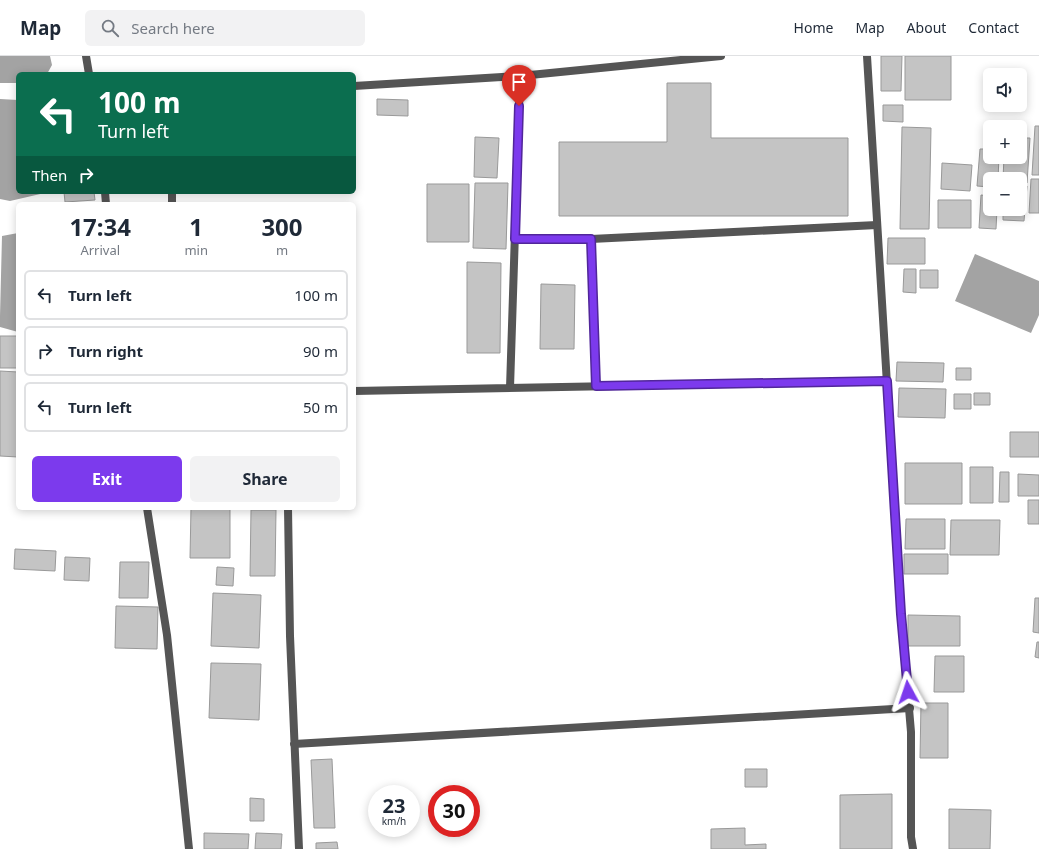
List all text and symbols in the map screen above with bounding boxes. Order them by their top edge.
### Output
search box [85,10,365,46]
text: Map [20,15,61,41]
icon: search [99,17,121,39]
text: Search here [131,18,215,38]
text: Home [794,18,833,37]
text: Map [855,18,885,37]
text: About [907,18,946,37]
text: Contact [968,18,1019,37]
pin [502,65,536,106]
map controls [983,68,1027,216]
button: sound [983,68,1027,112]
icon: arrive [508,71,530,93]
text: 100 m [98,83,181,121]
icon: left [32,88,84,140]
text: Turn left [98,119,169,143]
button: + [983,120,1027,164]
icon: right [75,164,97,186]
text: Then [32,165,67,185]
button: − [983,172,1027,216]
text: 17:34 [69,210,131,243]
text: 1 [189,210,203,243]
text: 300 [261,210,303,243]
text: Arrival [80,241,120,259]
text: min [184,241,208,259]
text: m [276,241,288,259]
icon: left [34,284,56,306]
text: Turn left [68,285,132,305]
text: 100 m [294,285,338,305]
icon: right [34,340,56,362]
text: Turn right [68,341,143,361]
text: 90 m [303,341,338,361]
icon: left [34,396,56,418]
text: Turn left [68,397,132,417]
text: 50 m [303,397,338,417]
button: Exit [32,456,182,502]
button: Share [190,456,340,502]
position arrow [887,671,929,713]
speed limit sign: 30 [428,785,480,837]
text: 23 [383,792,405,819]
text: km/h [382,814,406,828]

